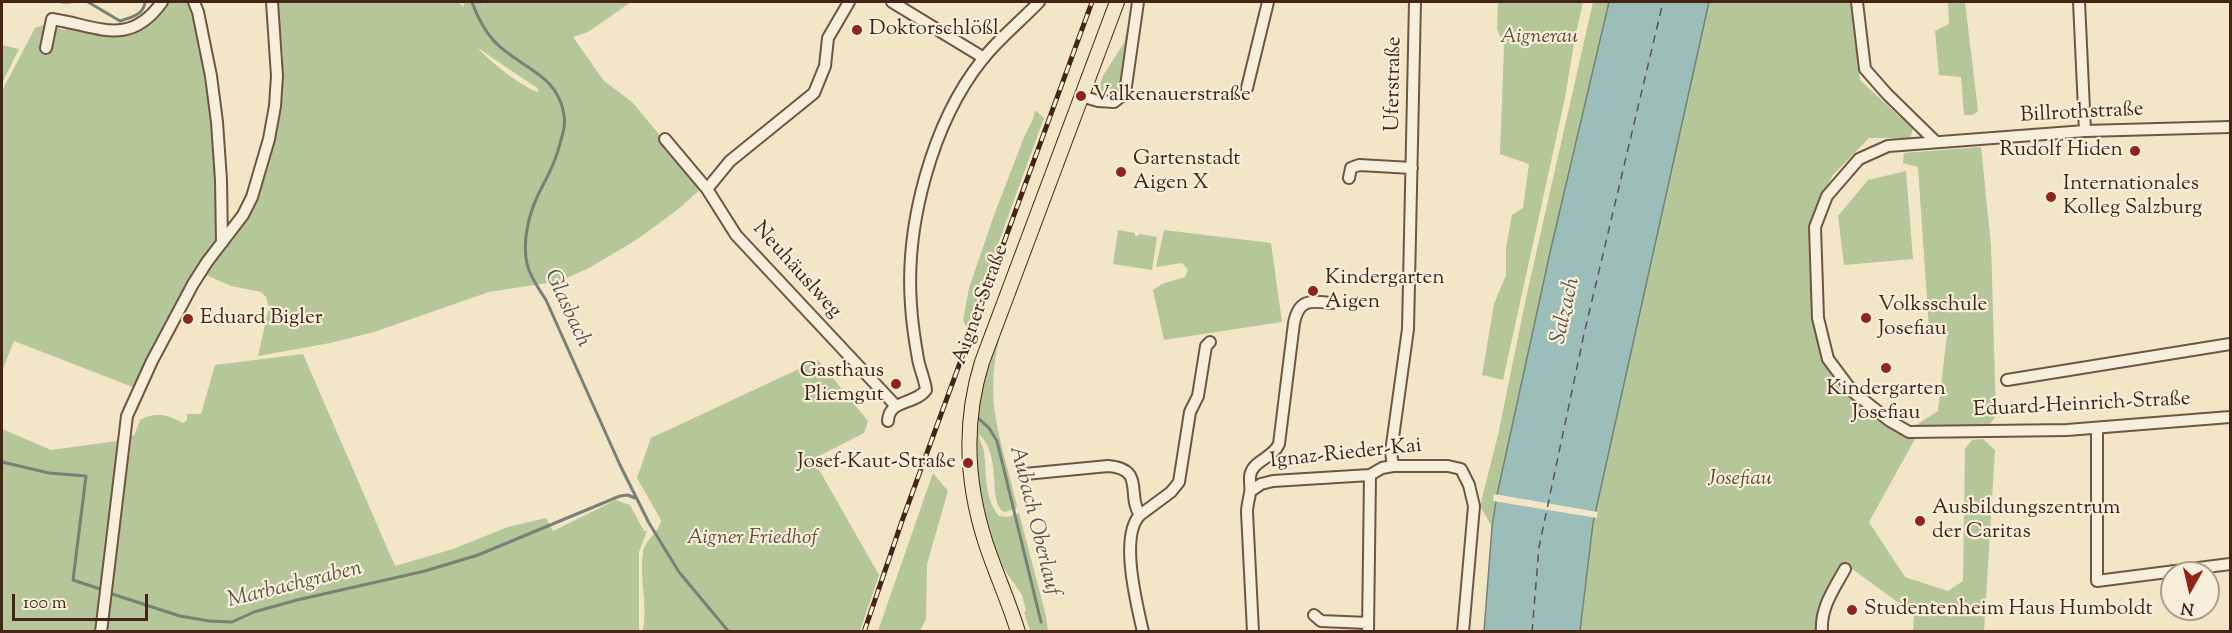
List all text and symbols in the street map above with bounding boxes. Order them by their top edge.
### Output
place label: Doktorschlößl [869,17,999,43]
marker: Doktorschlößl [850,23,864,37]
park label: Aignerau [1500,25,1578,51]
street label: Uferstraße [1382,36,1408,132]
place label: Valkenauerstraße [1093,83,1251,109]
marker: Valkenauerstraße [1074,89,1088,103]
street label: Billrothstraße [2020,98,2144,130]
place label: Rudolf Hiden [1999,138,2123,164]
marker: Rudolf Hiden [2128,144,2142,158]
place label: Gartenstadt Aigen X [1133,147,1240,197]
marker: Gartenstadt Aigen X [1114,165,1128,179]
place label: Internationales Kolleg Salzburg [2063,172,2202,222]
marker: Internationales Kolleg Salzburg [2044,190,2058,204]
street label: Neuhäuslweg [746,218,846,324]
street label: Aigner Straße [949,242,1015,368]
water label: Glasbach [537,266,595,352]
place label: Kindergarten Aigen [1325,266,1445,316]
water label: Salzach [1547,275,1587,347]
marker: Kindergarten Aigen [1306,284,1320,298]
place label: Volksschule Josefiau [1878,293,1987,343]
place label: Eduard Bigler [200,306,323,332]
marker: Volksschule Josefiau [1859,311,1873,325]
marker: Eduard Bigler [181,312,195,326]
place label: Gasthaus Pliemgut [800,359,884,409]
marker: Kindergarten Josefiau [1879,361,1893,375]
marker: Gasthaus Pliemgut [889,377,903,391]
place label: Kindergarten Josefiau [1826,377,1946,427]
street label: Eduard-Heinrich-Straße [1973,388,2191,424]
street label: Ignaz-Rieder-Kai [1269,435,1423,475]
water label: Aubach Oberlauf [1002,443,1064,599]
place label: Josef-Kaut-Straße [797,450,956,476]
marker: Josef-Kaut-Straße [961,456,975,470]
park label: Josefiau [1708,467,1772,493]
place label: Ausbildungszentrum der Caritas [1932,496,2120,546]
marker: Ausbildungszentrum der Caritas [1913,514,1927,528]
park label: Aigner Friedhof [686,526,818,552]
water label: Marbachgraben [225,556,365,616]
north arrow [2160,561,2220,621]
scale bar [15,582,152,620]
text: 100 m [23,591,67,617]
text: N [2180,595,2196,620]
place label: Studentenheim Haus Humboldt [1864,597,2153,623]
marker: Studentenheim Haus Humboldt [1845,603,1859,617]

